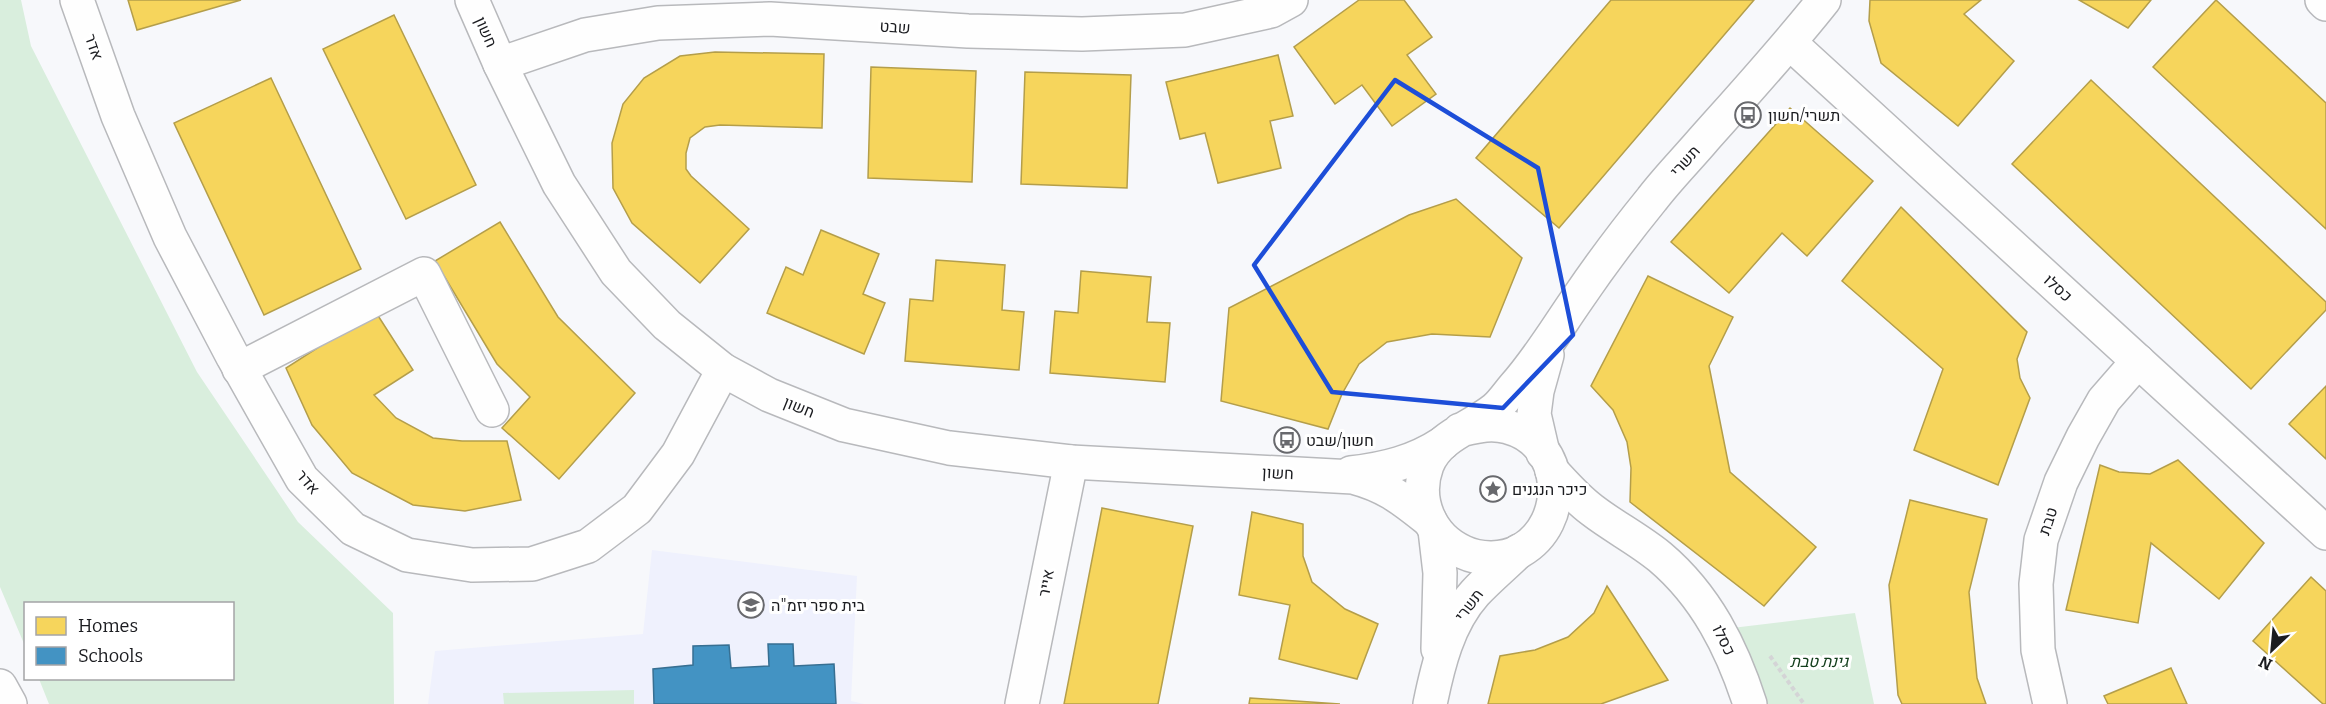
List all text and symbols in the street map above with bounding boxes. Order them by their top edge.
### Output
street label: חשון [471,14,501,50]
street label: שבט [879,16,911,38]
street label: אדר [81,31,107,63]
bus stop icon: תשרי/חשון [1733,100,1763,130]
place label: תשרי/חשון [1768,106,1840,125]
street label: תשרי [1666,141,1704,181]
street label: כסלו [2040,270,2076,306]
street label: חשון [781,392,817,422]
bus stop icon: חשון/שבט [1272,425,1302,455]
place label: חשון/שבט [1306,431,1374,450]
street label: חשון [1262,463,1294,483]
street label: אדר [292,466,324,498]
place icon: כיכר הנגנים [1478,474,1508,504]
place label: כיכר הנגנים [1512,480,1587,499]
street label: טבת [2035,505,2061,537]
street label: אייר [1034,568,1058,598]
street label: תשרי [1451,585,1487,625]
school or university icon: בית ספר יזמ"ה [736,590,766,620]
place label: בית ספר יזמ"ה [771,596,865,615]
legend [24,602,234,680]
text: Homes [78,615,138,637]
north arrow [2242,620,2302,680]
street label: כסלו [1709,622,1739,658]
text: Schools [78,645,143,667]
park label: גינת טבת [1790,652,1850,671]
text: N [2256,652,2275,674]

